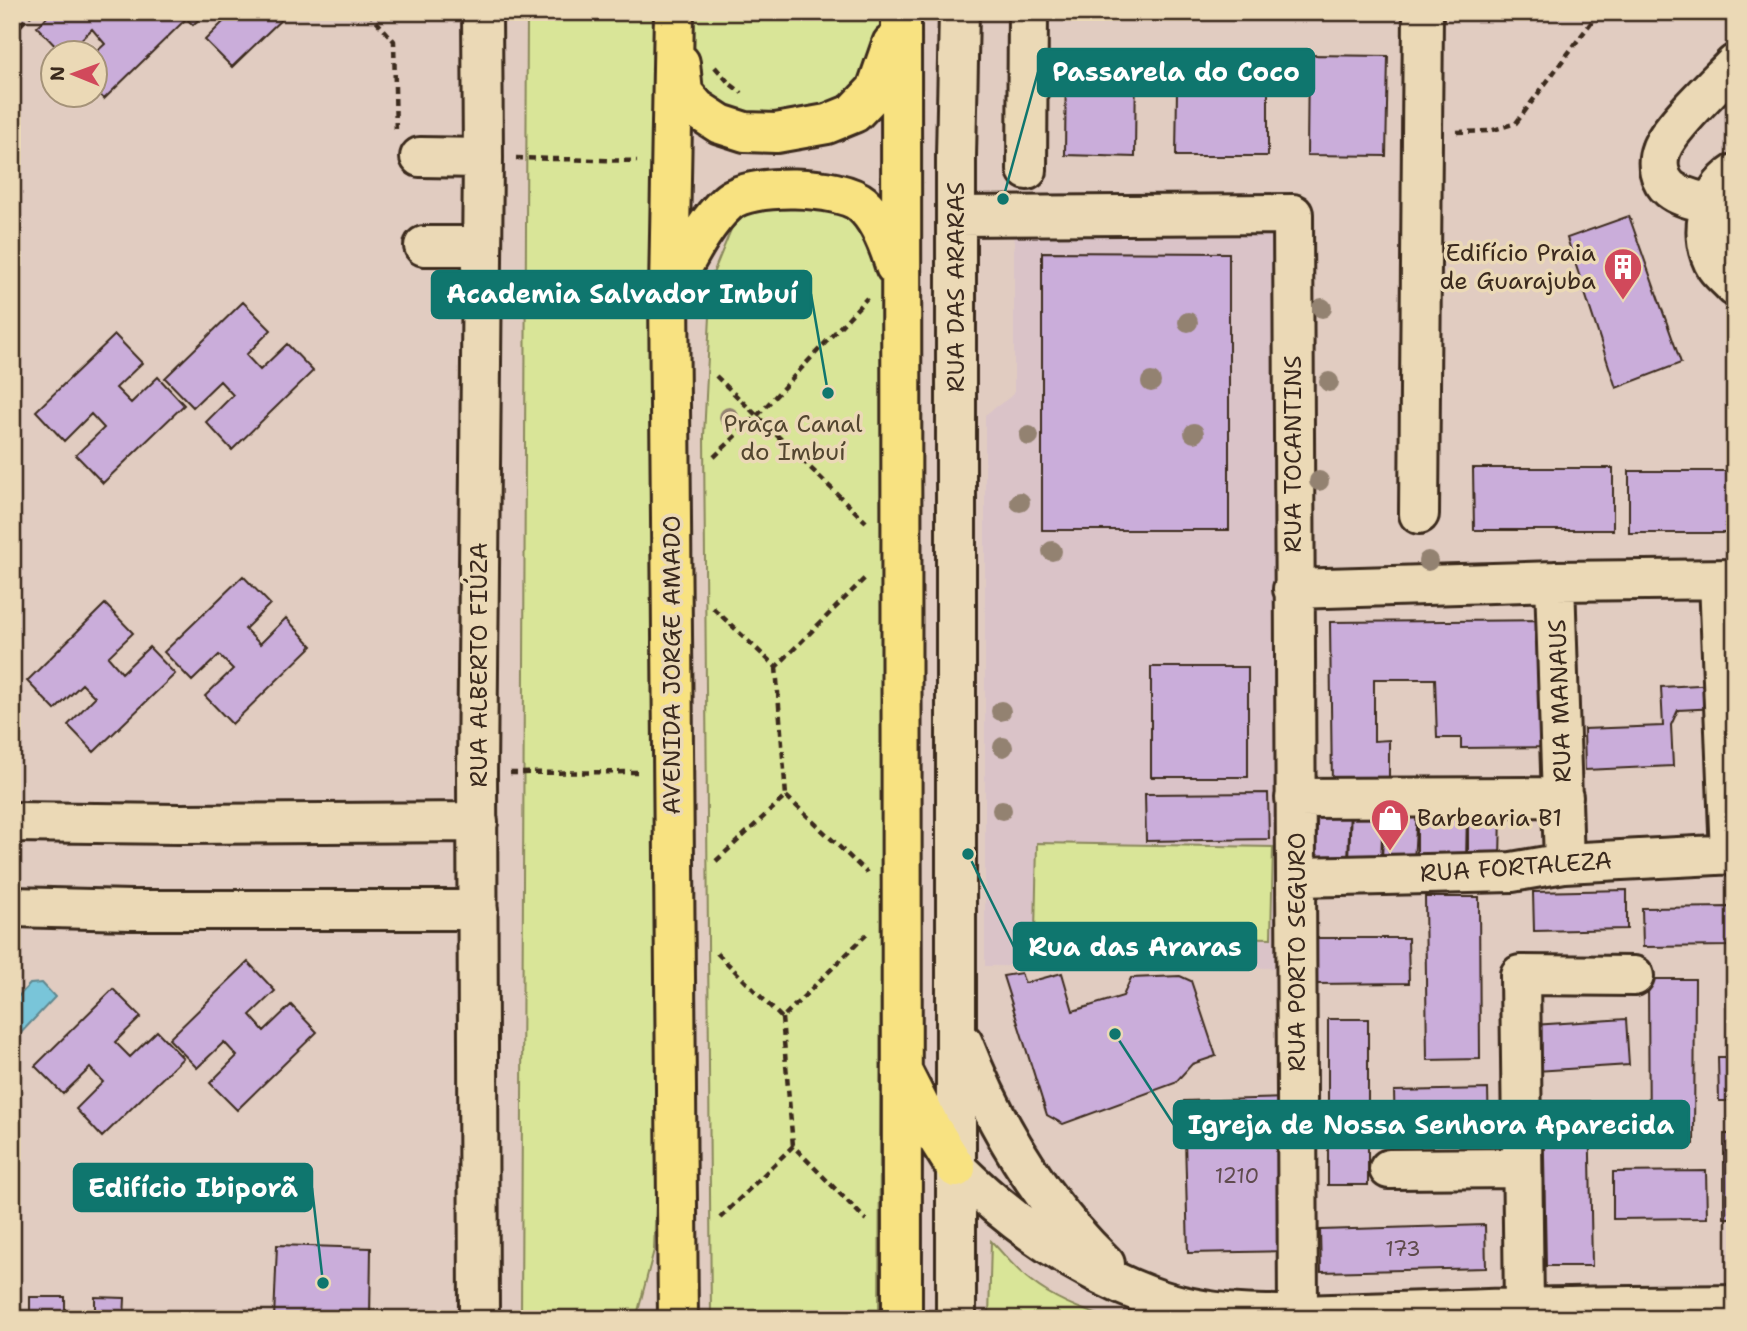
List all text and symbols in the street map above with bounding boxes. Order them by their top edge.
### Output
north arrow [38,38,108,108]
callout: Passarela do Coco [1038,49,1314,96]
text: Passarela do Coco [1052,54,1300,89]
text: N [45,66,70,81]
street label: RUA DAS ARARAS [940,182,972,392]
place label: Edifício Praia de Guarajuba [1439,237,1596,297]
building icon: Edifício Praia de Guarajuba [1602,246,1644,301]
callout: Academia Salvador Imbuí [432,271,811,318]
text: Academia Salvador Imbuí [446,276,799,311]
street label: RUA TOCANTINS [1277,355,1309,553]
park label: Praça Canal do Imbuí [724,408,863,468]
street label: AVENIDA JORGE AMADO [656,515,688,815]
street label: RUA ALBERTO FIÚZA [463,542,495,788]
street label: RUA MANAUS [1541,619,1579,783]
shop icon: Barbearia B1 [1369,797,1411,852]
place label: Barbearia B1 [1417,802,1562,834]
street label: RUA PORTO SEGURO [1281,832,1313,1072]
street label: RUA FORTALEZA [1419,844,1613,890]
callout: Rua das Araras [1014,923,1256,970]
text: Rua das Araras [1028,929,1242,964]
callout: Igreja de Nossa Senhora Aparecida [1174,1101,1689,1148]
text: Igreja de Nossa Senhora Aparecida [1188,1107,1674,1142]
house number: 1210 [1215,1162,1259,1190]
callout: Edifício Ibiporã [74,1164,312,1211]
text: Edifício Ibiporã [88,1170,298,1205]
house number: 173 [1385,1235,1421,1263]

